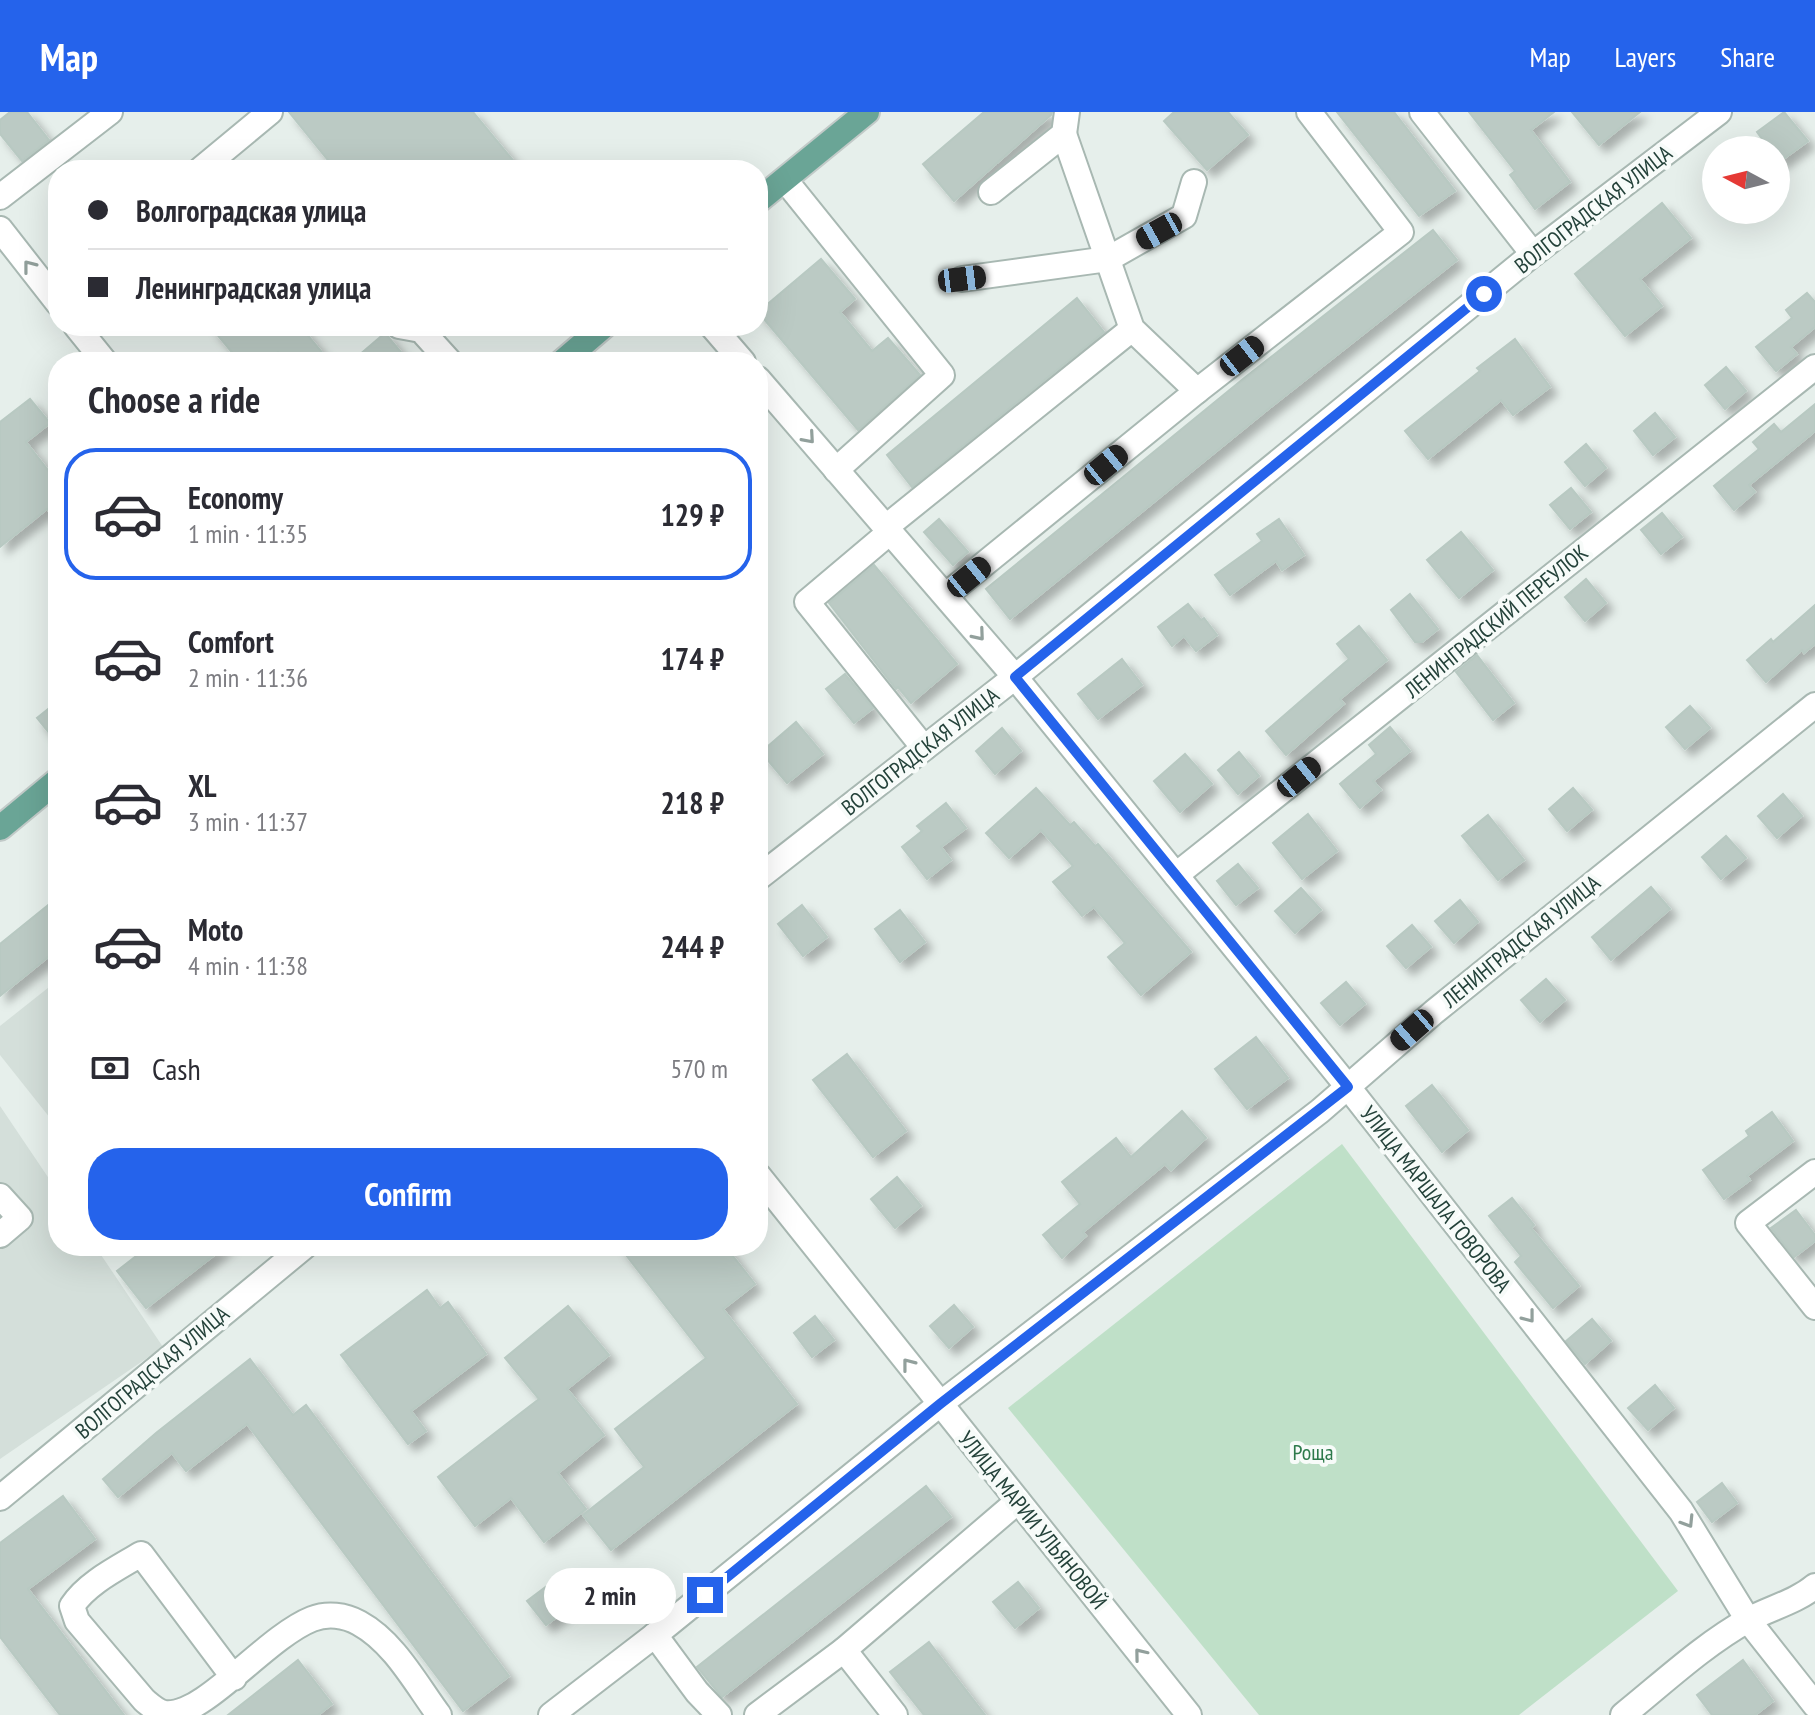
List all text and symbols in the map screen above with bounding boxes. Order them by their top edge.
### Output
text: Map [40,32,98,81]
text: Map [1529,38,1571,75]
text: Layers [1615,38,1676,75]
text: Share [1720,38,1775,75]
north arrow [1702,136,1790,224]
map controls [1702,136,1790,224]
street label: ВОЛГОГРАДСКАЯ УЛИЦА [1509,138,1678,279]
text: Волгоградская улица [136,191,366,230]
car [1132,209,1186,253]
one-way arrow [24,261,39,275]
car [937,264,987,294]
text: Ленинградская улица [136,268,371,307]
route start [1466,276,1502,312]
car [1216,332,1268,380]
text: Choose a ride [88,376,260,423]
one-way arrow [799,429,814,444]
car [1080,441,1132,489]
icon: car [92,478,164,550]
text: Economy [188,478,283,517]
text: 129 ₽ [660,495,724,534]
text: 1 min · 11:35 [188,517,308,550]
street label: ЛЕНИНГРАДСКИЙ ПЕРЕУЛОК [1398,538,1594,704]
car [943,553,995,601]
icon: car [92,622,164,694]
text: Comfort [188,622,274,661]
one-way arrow [969,625,984,640]
text: 174 ₽ [660,639,724,678]
text: 2 min · 11:36 [188,661,308,694]
street label: ВОЛГОГРАДСКАЯ УЛИЦА [836,680,1005,821]
car [1273,753,1325,801]
icon: car [92,766,164,838]
text: XL [188,766,217,805]
text: 218 ₽ [660,783,724,822]
text: 3 min · 11:37 [188,805,308,838]
street label: ЛЕНИНГРАДСКАЯ УЛИЦА [1436,868,1606,1014]
icon: car [92,910,164,982]
text: Moto [188,910,243,949]
text: 244 ₽ [660,927,724,966]
text: 4 min · 11:38 [188,949,308,982]
car [1386,1005,1438,1055]
icon: cash [88,1046,132,1090]
text: Cash [152,1049,201,1088]
text: 570 m [670,1052,728,1085]
street label: УЛИЦА МАРШАЛА ГОВОРОВА [1354,1100,1518,1298]
button: Confirm [88,1148,728,1240]
street label: ВОЛГОГРАДСКАЯ УЛИЦА [69,1299,235,1445]
one-way arrow [1519,1308,1533,1323]
one-way arrow [903,1358,917,1373]
street label: УЛИЦА МАРИИ УЛЬЯНОВОЙ [953,1425,1113,1615]
park label: Роща [1293,1438,1334,1466]
one-way arrow [1678,1513,1694,1528]
callout: 2 min [545,1567,677,1623]
route end [687,1577,723,1613]
text: 2 min [584,1579,636,1612]
one-way arrow [1136,1648,1150,1663]

